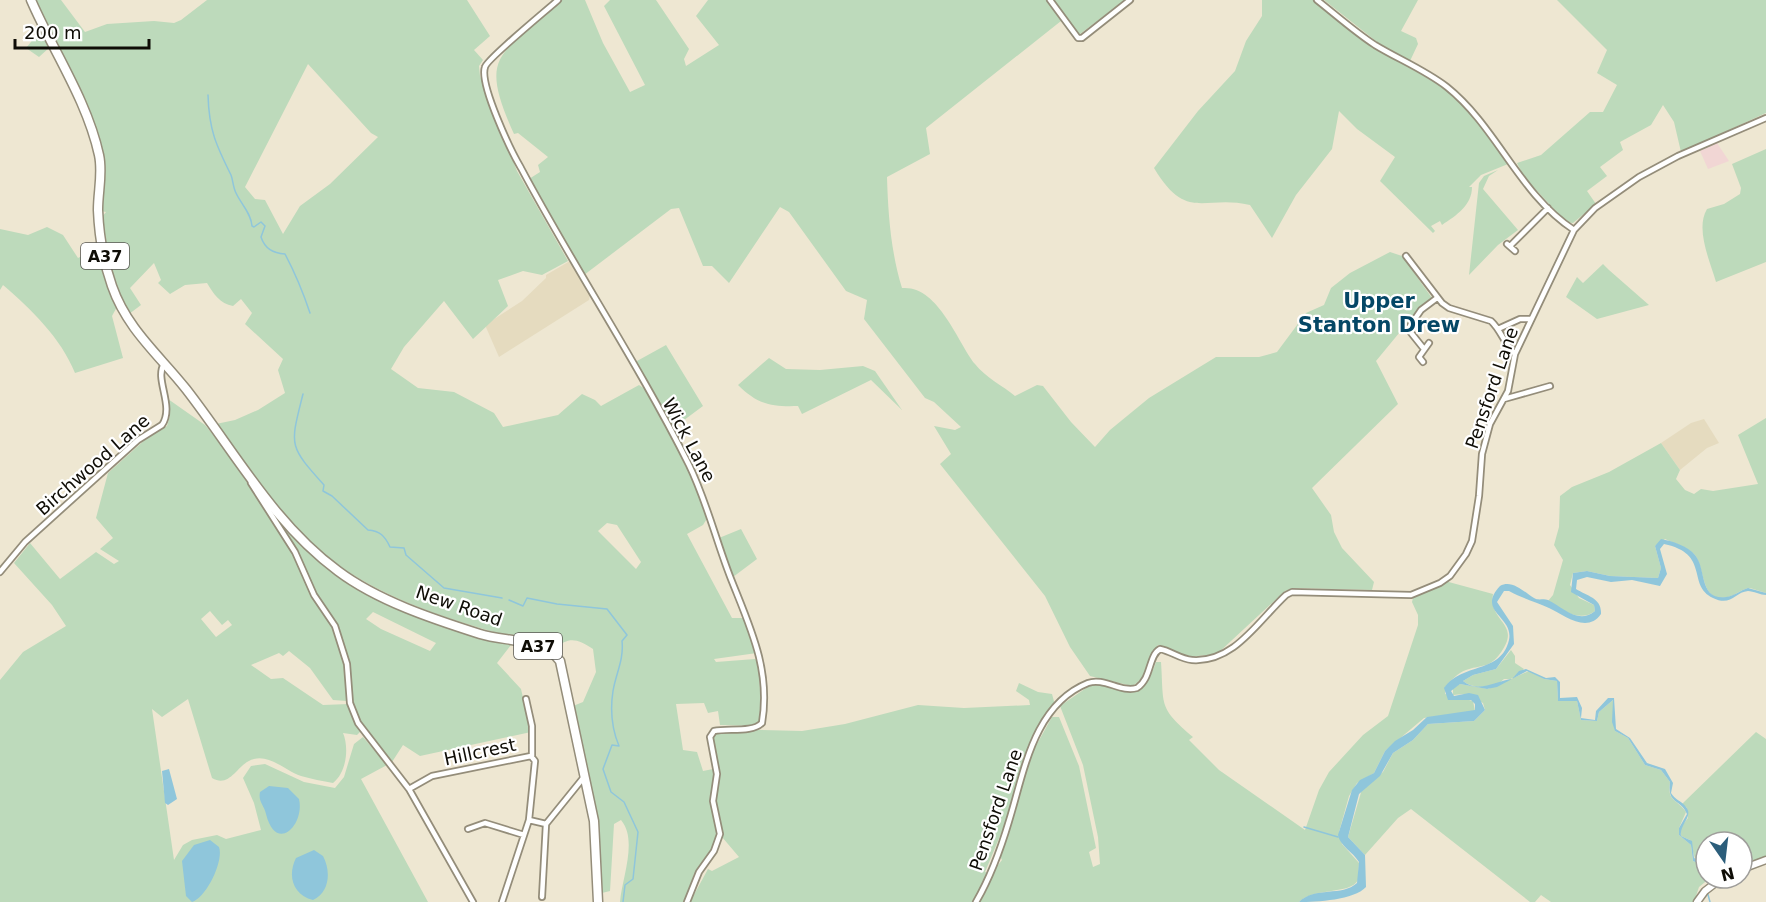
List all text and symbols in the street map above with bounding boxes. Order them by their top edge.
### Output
scale bar [15,12,148,50]
text: 200 m [24,22,82,43]
road number: A37 [81,243,129,269]
district label: Upper Stanton Drew [1298,289,1460,337]
street label: Pensford Lane [1461,324,1522,451]
street label: Wick Lane [659,394,720,485]
street label: Birchwood Lane [32,410,154,519]
street label: New Road [413,581,505,630]
road number: A37 [514,633,562,659]
street label: Hillcrest [442,734,518,769]
street label: Pensford Lane [965,746,1026,873]
north arrow [1694,830,1754,890]
text: N [1719,863,1736,885]

